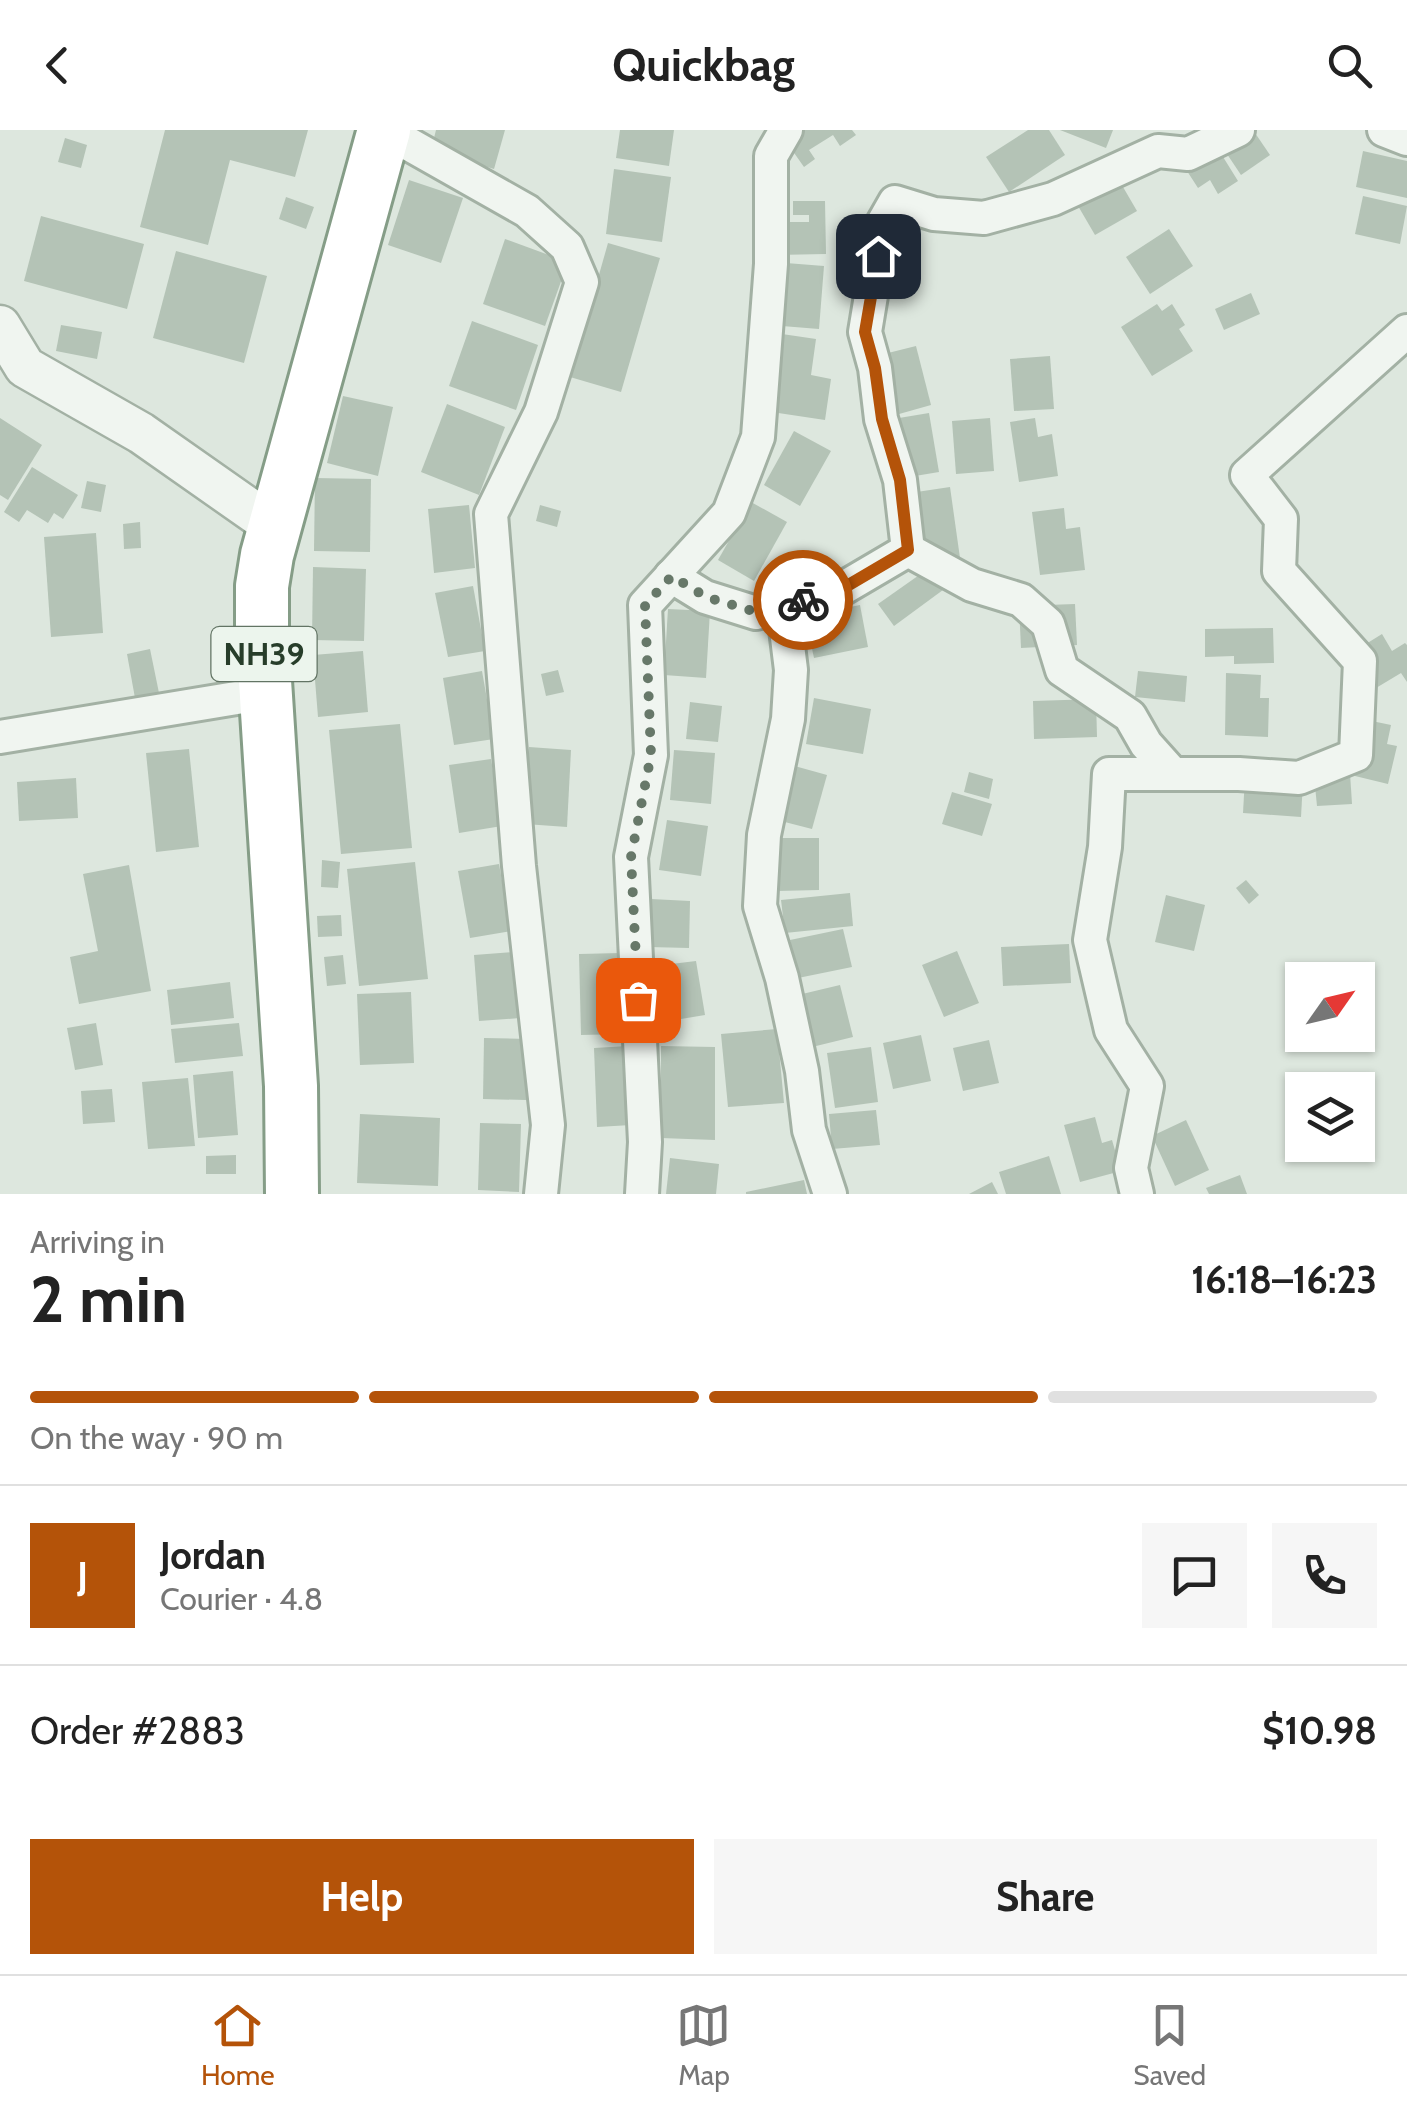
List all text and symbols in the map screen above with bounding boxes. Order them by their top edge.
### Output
icon: back [30,38,85,93]
text: Quickbag [612,38,795,92]
icon: search [1322,38,1377,93]
pin [836,214,921,299]
icon: home [851,229,906,284]
courier [753,550,853,650]
icon: bike [776,573,831,628]
road number: NH39 [212,627,316,681]
pin [596,958,681,1043]
north arrow [1285,962,1375,1052]
map controls [1285,962,1375,1162]
icon: bag [611,973,666,1028]
button: layers [1285,1072,1375,1162]
text: Arriving in [30,1222,165,1261]
text: 16:18–16:23 [1191,1256,1377,1303]
text: 2 min [30,1259,187,1338]
text: On the way · 90 m [30,1418,283,1457]
button: chat [1142,1523,1247,1628]
button: phone [1272,1523,1377,1628]
text: Jordan [160,1532,266,1579]
text: J [77,1552,88,1599]
text: Courier · 4.8 [160,1579,323,1618]
text: Order #2883 [30,1707,245,1754]
text: $10.98 [1262,1707,1377,1754]
button: Help [30,1839,694,1954]
button: Share [714,1839,1377,1954]
tab: Home [201,1998,275,2092]
tab: Map [676,1998,731,2092]
tab: Saved [1133,1998,1206,2092]

